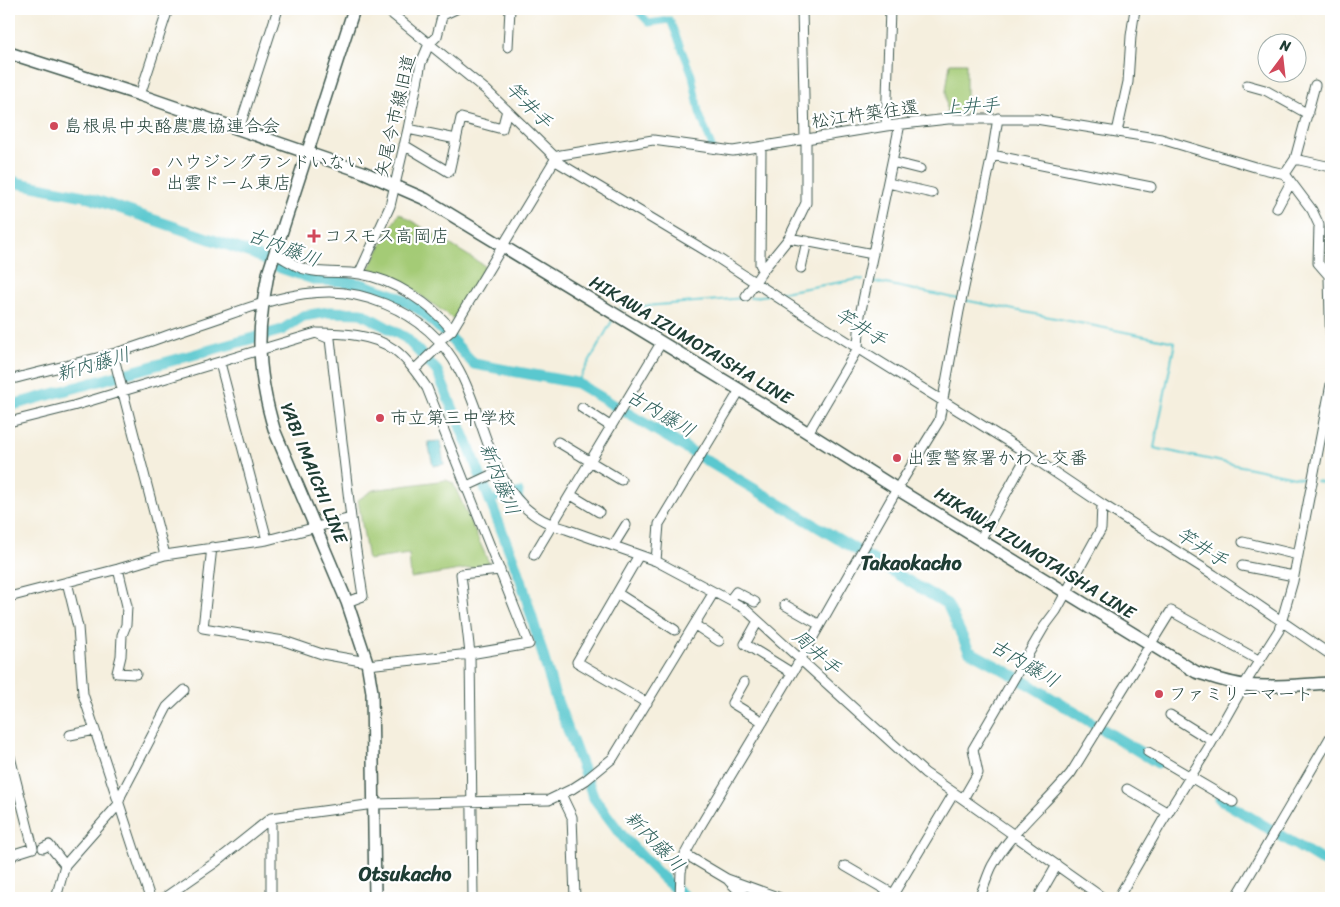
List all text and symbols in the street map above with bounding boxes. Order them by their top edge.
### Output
north arrow [1258,32,1308,82]
text: N [1276,32,1293,59]
street label: 矢尾今市線旧道 [365,51,425,181]
water label: 竿井手 [497,73,561,138]
water label: 上井手 [942,88,1001,124]
street label: 松江杵築往還 [809,91,921,137]
place label: 島根県中央酪農農協連合会 [64,110,280,142]
marker: 島根県中央酪農農協連合会 [48,120,60,132]
place label: ハウジングランドいない 出雲ドーム東店 [166,146,364,199]
marker: ハウジングランドいない 出雲ドーム東店 [150,166,162,178]
water label: 古内藤川 [243,218,325,276]
place label: コスモス高岡店 [324,220,449,252]
marker: コスモス高岡店 [308,230,320,242]
street label: HIKAWA IZUMOTAISHA LINE [583,266,800,414]
water label: 竿井手 [828,298,895,357]
water label: 新内藤川 [52,338,134,390]
water label: 古内藤川 [620,379,702,447]
street label: YABI IMAICHI LINE [271,397,357,549]
place label: 市立第三中学校 [390,402,516,434]
marker: 市立第三中学校 [374,412,386,424]
water label: 新内藤川 [470,438,530,520]
place label: 出雲警察署かわと交番 [907,442,1087,474]
marker: 出雲警察署かわと交番 [891,452,903,464]
street label: HIKAWA IZUMOTAISHA LINE [928,478,1143,629]
water label: 竿井手 [1169,518,1236,577]
district label: Takaokacho [860,546,962,581]
water label: 周井手 [785,621,850,684]
water label: 古内藤川 [984,629,1066,697]
place label: ファミリーマート [1169,678,1313,710]
marker: ファミリーマート [1153,688,1165,700]
water label: 新内藤川 [617,802,693,880]
district label: Otsukacho [359,857,451,892]

